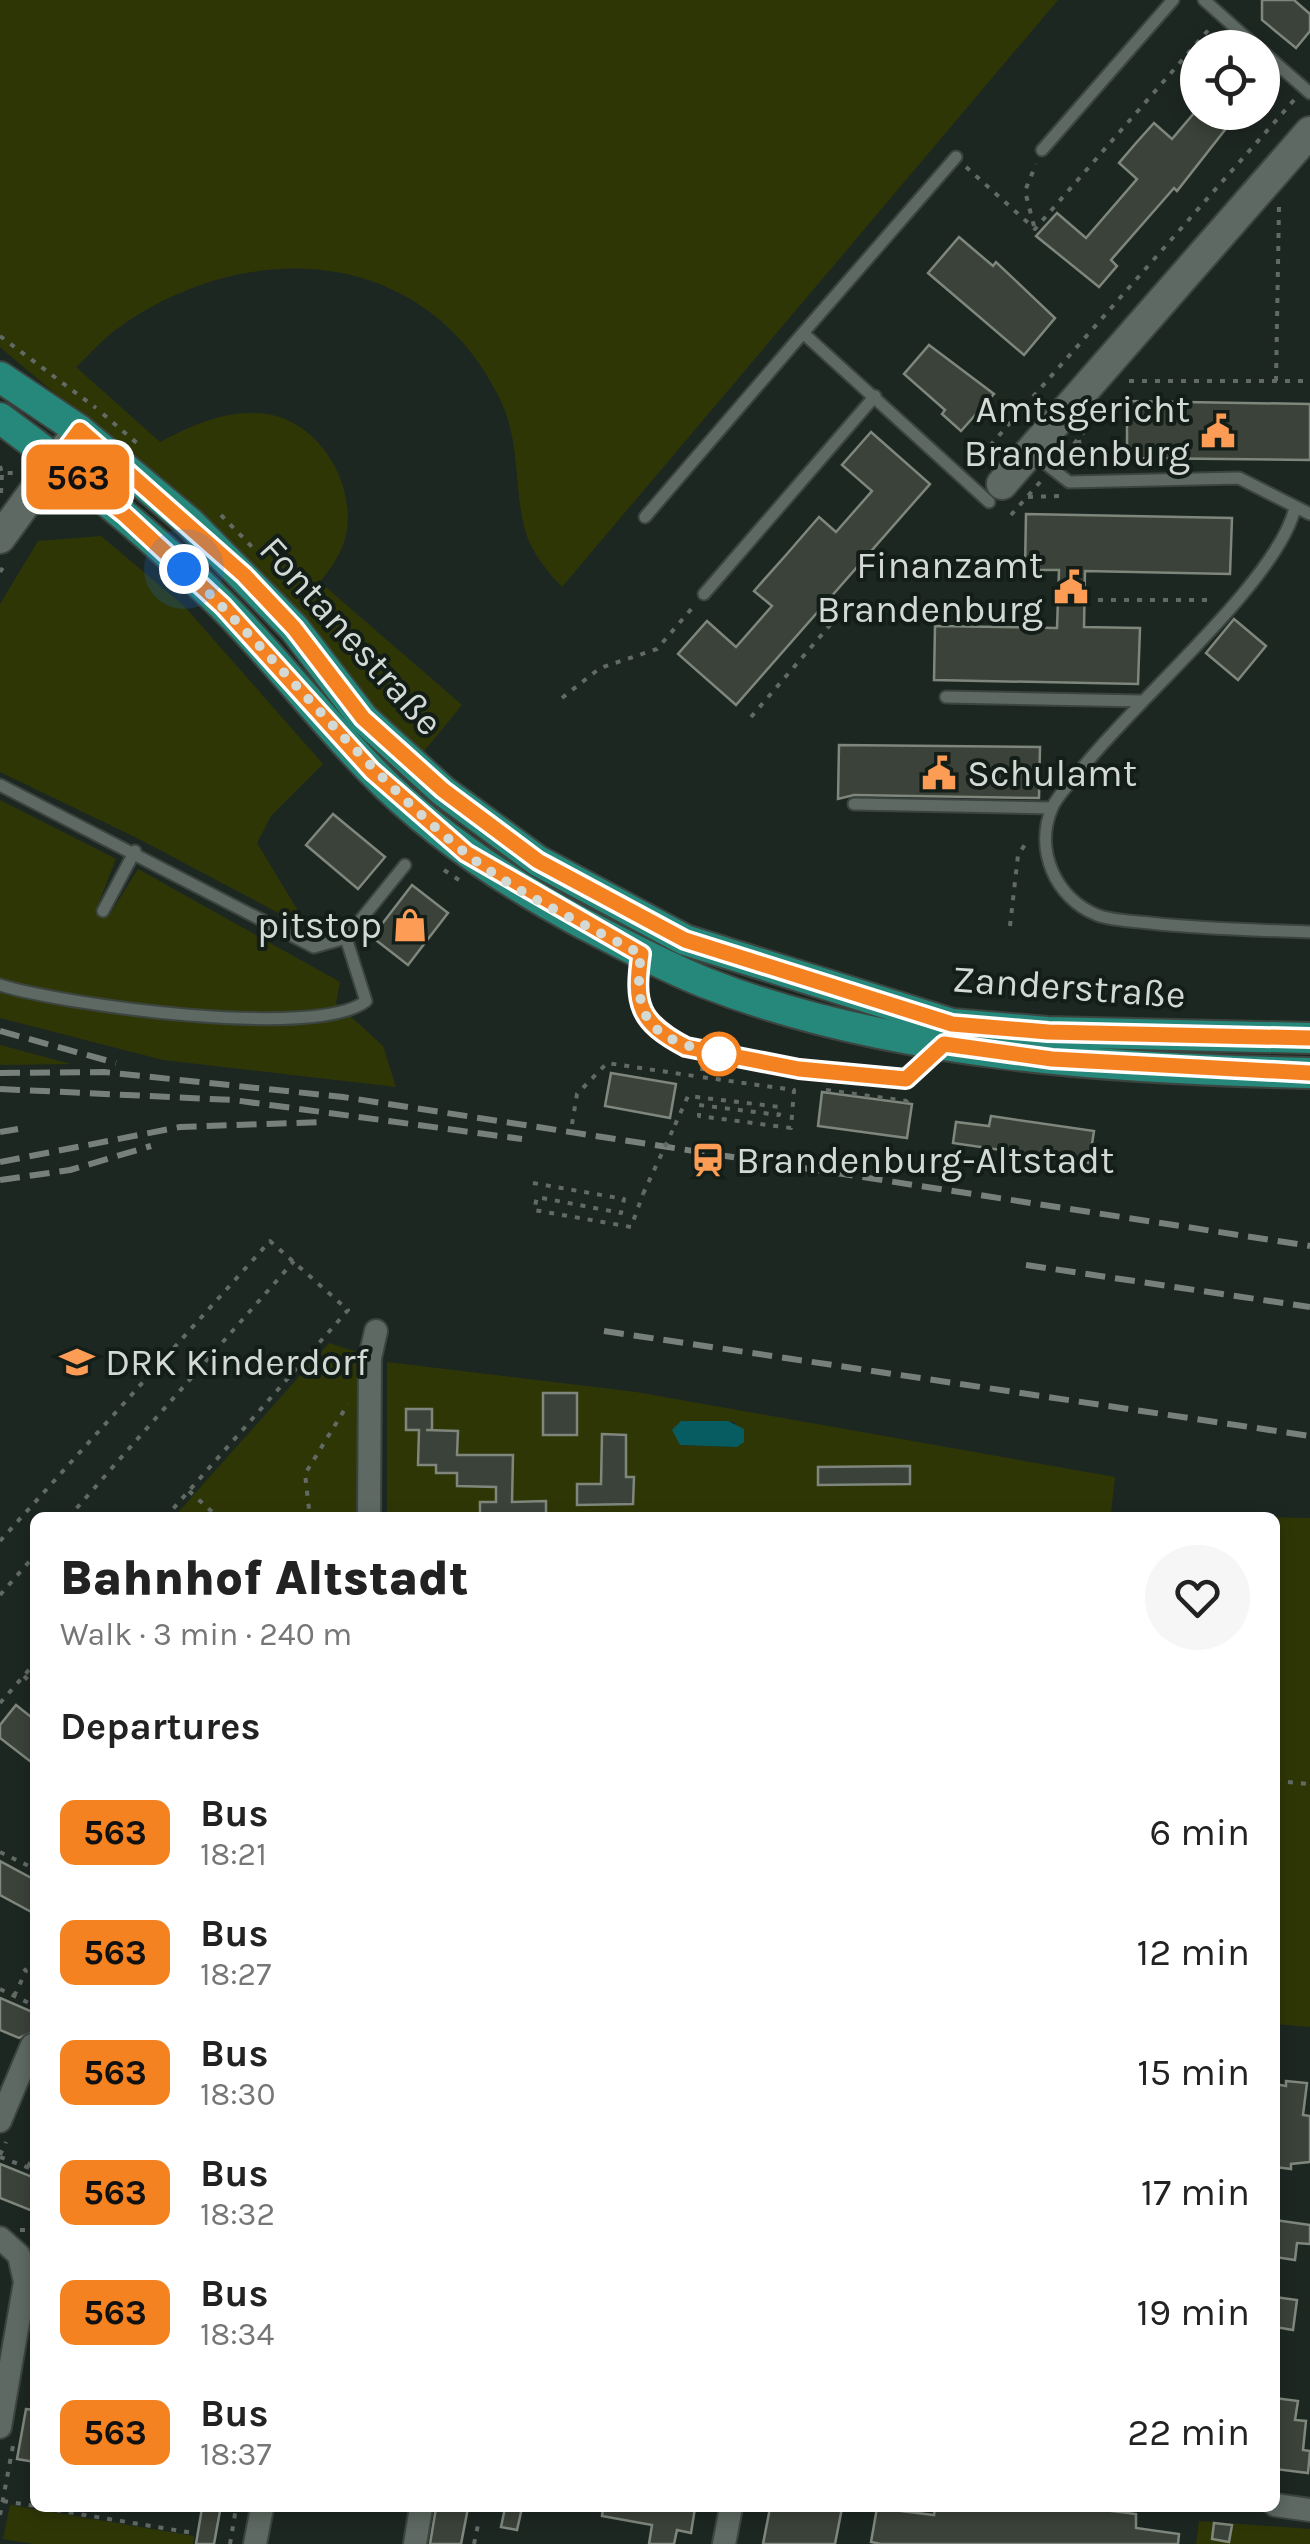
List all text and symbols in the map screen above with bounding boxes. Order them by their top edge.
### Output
map controls [1180,30,1280,130]
button: locate [1180,30,1280,130]
place label: Amtsgericht Brandenburg [964,387,1190,476]
public building icon: Amtsgericht Brandenburg [1199,412,1237,450]
line badge: 563 [20,444,136,510]
text: 563 [46,457,110,498]
street label: Fontanestraße [250,527,452,745]
place label: Finanzamt Brandenburg [817,543,1043,632]
your location [159,544,209,594]
public building icon: Finanzamt Brandenburg [1052,568,1090,606]
place label: Schulamt [967,751,1137,796]
public building icon: Schulamt [920,754,958,792]
place label: pitstop [257,903,382,948]
shop icon: pitstop [391,906,429,944]
street label: Zanderstraße [951,956,1187,1018]
unlabelled marker [698,1033,740,1075]
place label: Brandenburg-Altstadt [736,1138,1114,1183]
station icon: Brandenburg-Altstadt [689,1141,727,1179]
place label: DRK Kinderdorf [105,1340,370,1385]
school or university icon: DRK Kinderdorf [58,1343,96,1381]
button: heart [1145,1545,1250,1650]
text: Bahnhof Altstadt [60,1550,469,1606]
text: Walk · 3 min · 240 m [60,1616,352,1653]
text: Departures [60,1704,260,1749]
text: Bus [200,1791,269,1836]
text: 6 min [1149,1810,1250,1855]
text: 563 [83,1812,147,1853]
text: 18:21 [200,1836,267,1873]
text: Bus [200,1911,269,1956]
text: 12 min [1137,1930,1250,1975]
text: 563 [83,1932,147,1973]
text: 18:27 [200,1956,271,1993]
text: Bus [200,2031,269,2076]
text: 15 min [1137,2050,1250,2095]
text: 563 [83,2052,147,2093]
text: 18:30 [200,2076,276,2113]
text: Bus [200,2151,269,2196]
text: 17 min [1141,2170,1250,2215]
text: 563 [83,2172,147,2213]
text: 18:32 [200,2196,275,2233]
text: Bus [200,2271,269,2316]
text: 19 min [1137,2290,1250,2335]
text: 563 [83,2292,147,2333]
text: 18:34 [200,2316,274,2353]
text: Bus [200,2391,269,2436]
text: 22 min [1127,2410,1250,2455]
text: 563 [83,2412,147,2453]
text: 18:37 [200,2436,272,2473]

